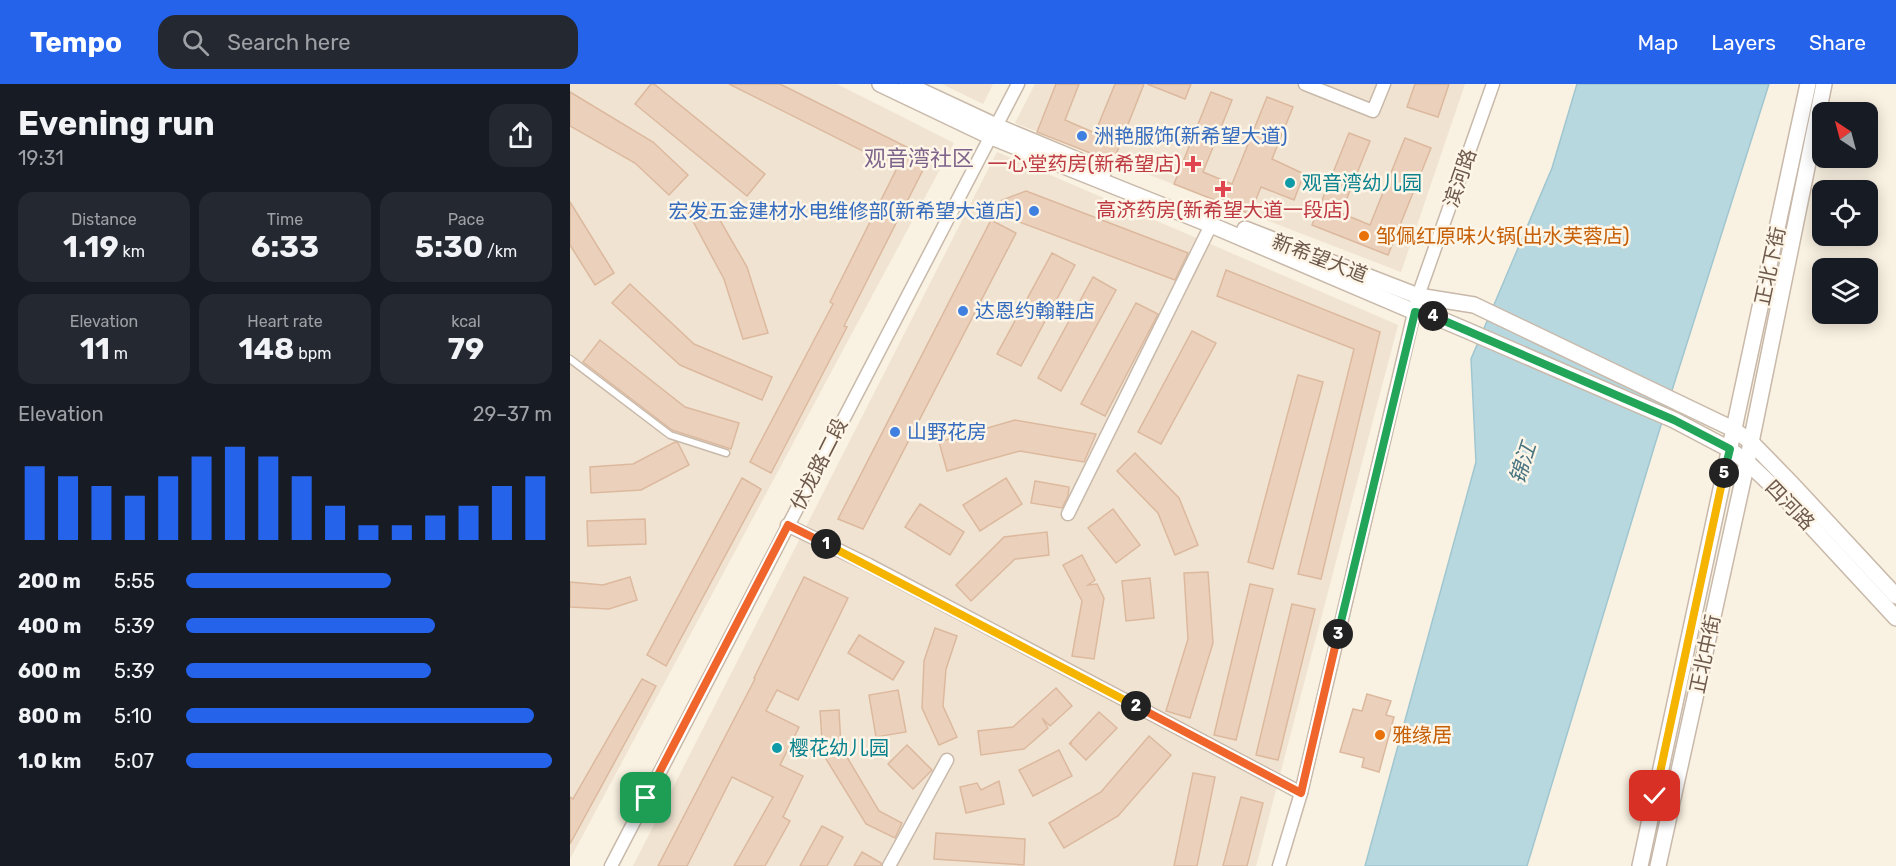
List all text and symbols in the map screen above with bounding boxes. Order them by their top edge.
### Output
search box [158,15,578,69]
text: Tempo [30,26,122,59]
icon: search [179,26,212,59]
text: Search here [227,29,351,56]
text: Map [1637,30,1678,55]
text: Layers [1711,30,1776,55]
text: Share [1809,30,1866,55]
north arrow [1812,102,1878,168]
map controls [1812,102,1878,324]
text: Evening run [18,104,215,143]
button: share [489,104,552,167]
place label: 洲艳服饰(新希望大道) [1094,124,1288,148]
marker: 洲艳服饰(新希望大道) [1075,129,1089,143]
district label: 观音湾社区 [864,145,974,172]
text: 19:31 [18,146,64,170]
street label: 滨河路 [1439,146,1481,210]
place label: 一心堂药房(新希望店) [987,152,1181,176]
marker: 一心堂药房(新希望店) [1186,157,1200,171]
place label: 观音湾幼儿园 [1302,171,1422,195]
marker: 观音湾幼儿园 [1283,176,1297,190]
button: locate [1812,180,1878,246]
marker: 高济药房(新希望大道一段店) [1216,182,1230,196]
place label: 高济药房(新希望大道一段店) [1096,198,1350,222]
place label: 宏发五金建材水电维修部(新希望大道店) [668,199,1022,223]
marker: 宏发五金建材水电维修部(新希望大道店) [1027,204,1041,218]
text: Distance [71,210,137,229]
text: Time [267,210,303,229]
text: Pace [448,210,484,229]
place label: 邹佩红原味火锅(出水芙蓉店) [1376,224,1630,248]
street label: 正北下街 [1750,224,1790,308]
text: 1.19 [63,229,119,265]
text: 6:33 [251,229,319,265]
text: 5:30 [415,229,483,265]
street label: 新希望大道 [1269,229,1371,287]
marker: 邹佩红原味火锅(出水芙蓉店) [1357,229,1371,243]
text: km [119,242,145,261]
text: /km [483,242,517,261]
button: layers [1812,258,1878,324]
place label: 达恩约翰鞋店 [975,299,1095,323]
pin: 4 [1418,301,1448,331]
marker: 达恩约翰鞋店 [956,304,970,318]
text: 4 [1428,306,1438,325]
text: Elevation [70,312,138,331]
text: Heart rate [247,312,323,331]
text: kcal [451,312,481,331]
text: 11 [80,331,110,367]
text: 148 [239,331,294,367]
text: 79 [448,331,484,367]
text: m [110,344,128,363]
text: bpm [294,344,331,363]
text: Elevation [18,402,104,426]
text: 29–37 m [473,402,552,426]
street label: 伏龙路二段 [786,414,852,514]
place label: 山野花房 [907,420,987,444]
marker: 山野花房 [888,425,902,439]
water label: 锦江 [1504,437,1542,487]
pin: 5 [1709,458,1739,488]
text: 5 [1719,463,1729,482]
street label: 四河路 [1761,475,1819,535]
pin: 1 [811,529,841,559]
text: 1 [822,534,830,553]
text: 200 m [18,569,81,593]
text: 5:55 [114,569,155,593]
street label: 正北中街 [1685,612,1725,696]
text: 400 m [18,614,81,638]
text: 5:39 [114,614,155,638]
pin: 3 [1323,619,1353,649]
text: 3 [1333,624,1343,643]
text: 600 m [18,659,81,683]
text: 5:39 [114,659,155,683]
pin: 2 [1121,691,1151,721]
text: 2 [1131,696,1141,715]
text: 800 m [18,704,81,728]
text: 5:10 [114,704,152,728]
place label: 雅缘居 [1392,723,1452,747]
marker: 雅缘居 [1373,728,1387,742]
place label: 樱花幼儿园 [789,736,889,760]
marker: 樱花幼儿园 [770,741,784,755]
text: 1.0 km [18,749,81,773]
text: 5:07 [114,749,154,773]
pin [1629,770,1680,821]
pin [620,772,671,823]
icon: check [1638,779,1671,812]
icon: arrive [629,781,662,814]

